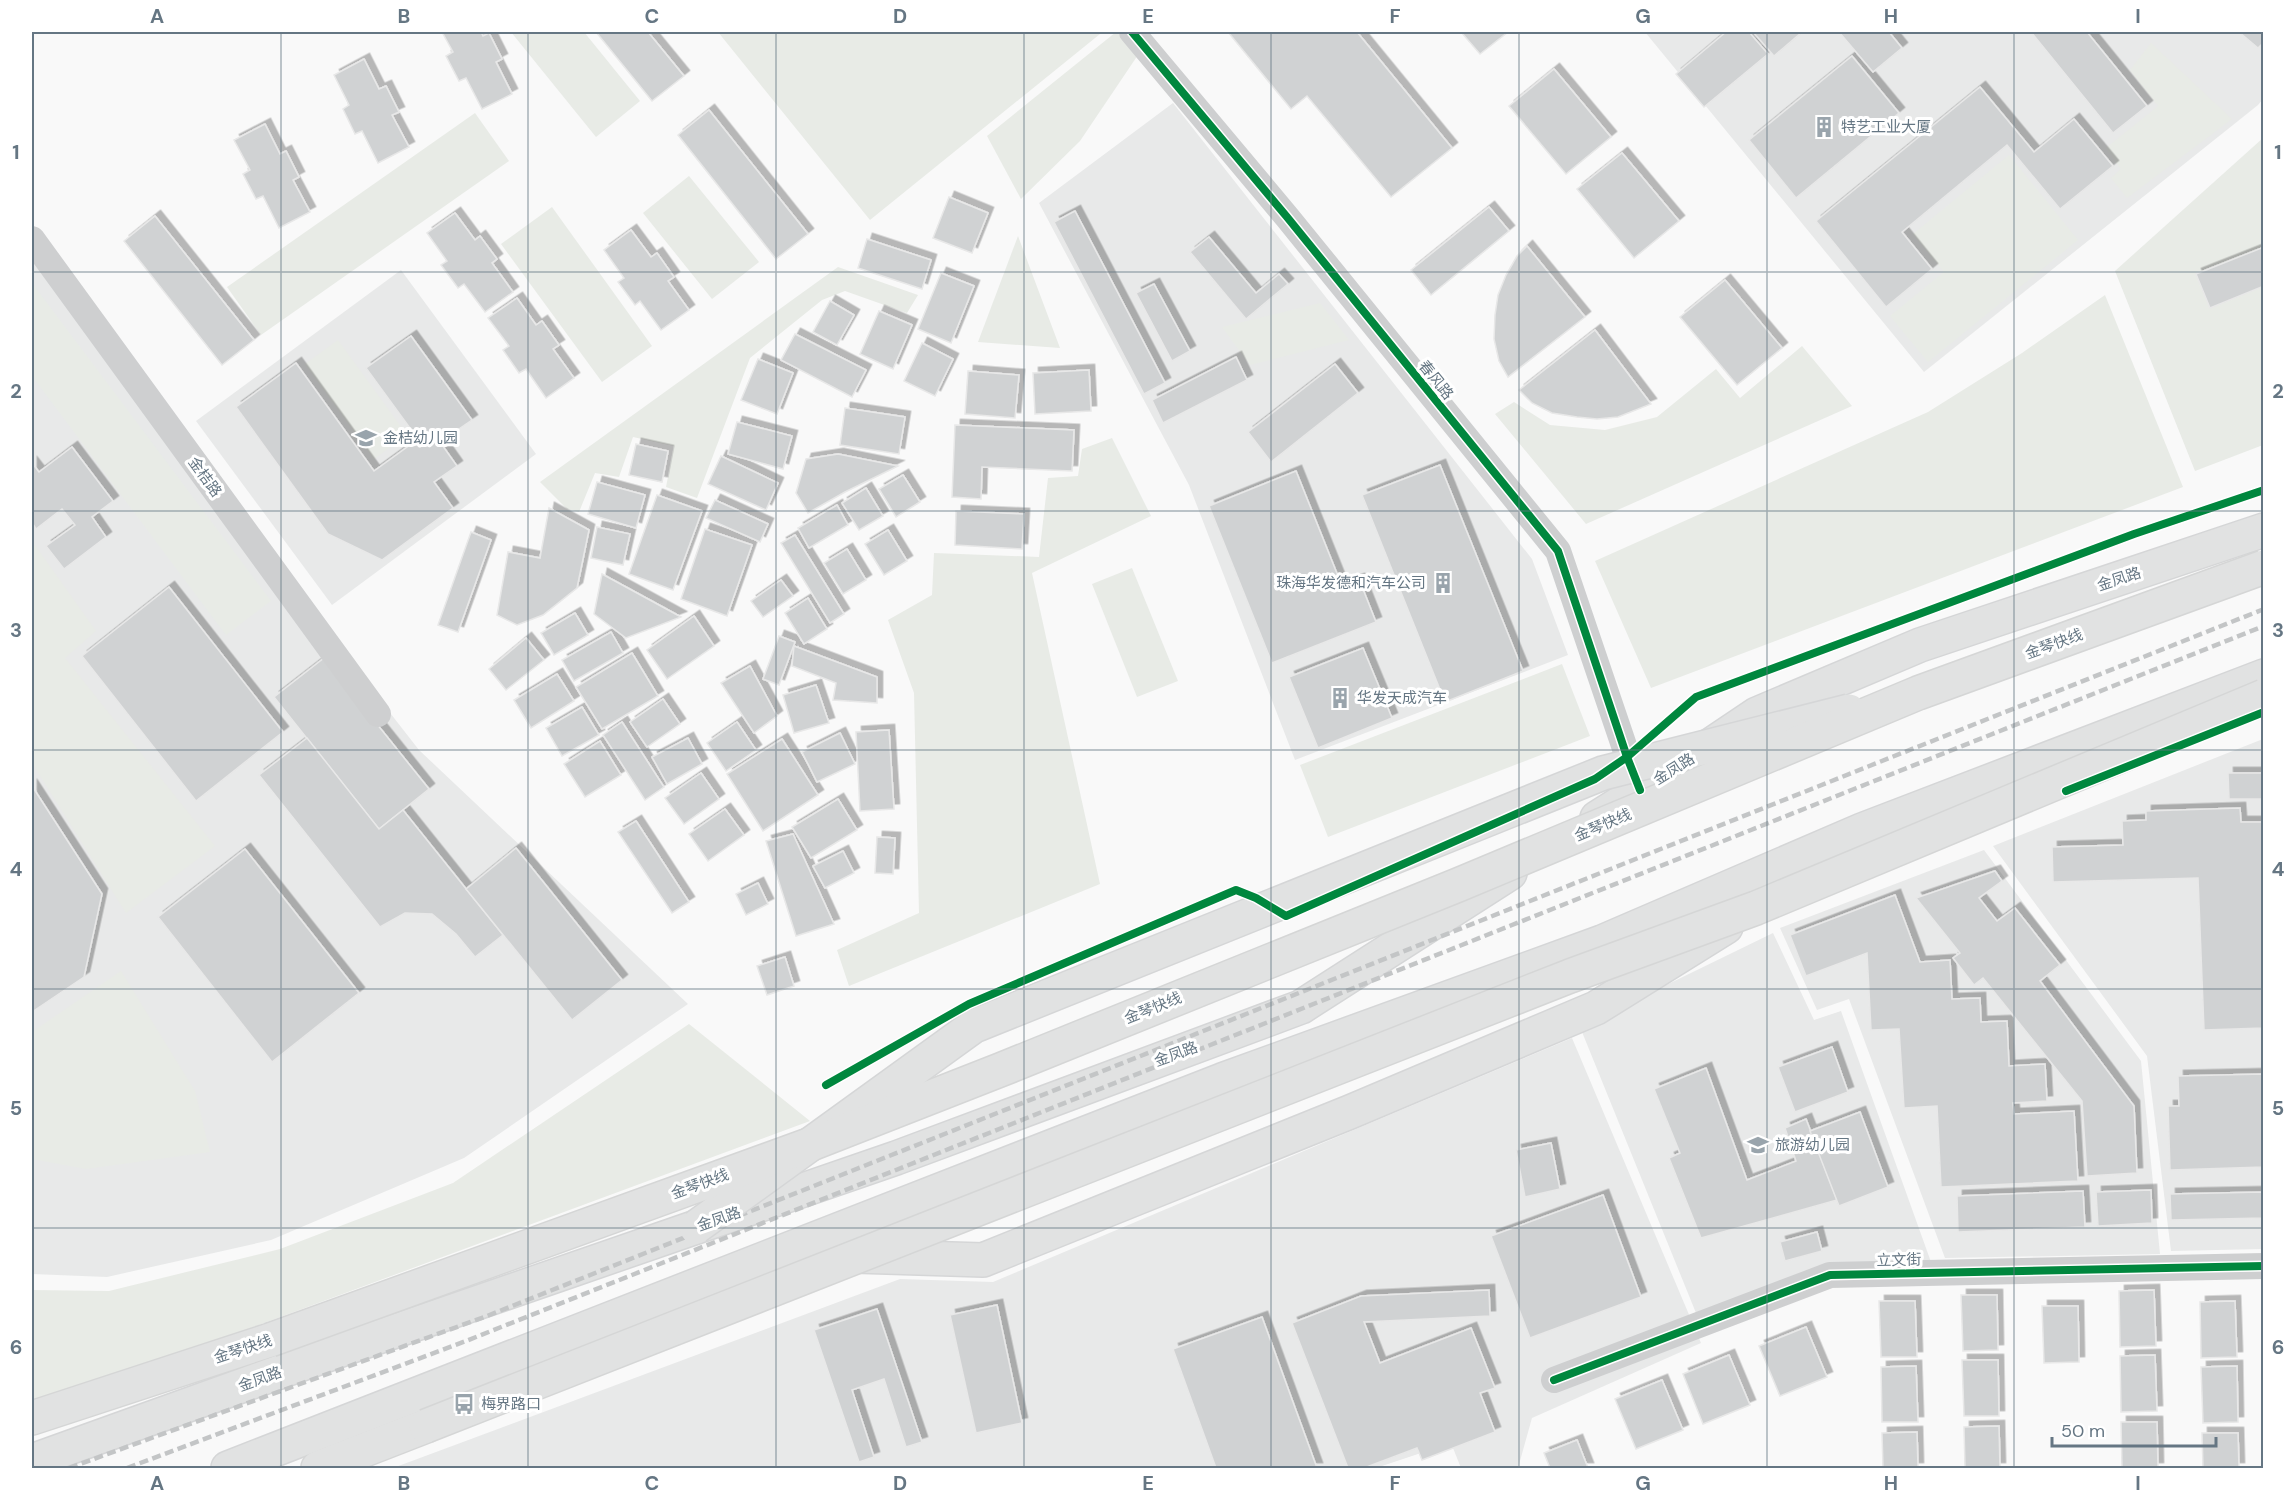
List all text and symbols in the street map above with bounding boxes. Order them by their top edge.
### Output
text: A [150,3,164,29]
text: B [398,3,410,29]
text: C [645,3,659,29]
text: D [893,3,907,29]
text: E [1142,3,1154,29]
text: F [1389,3,1401,29]
text: G [1635,3,1651,29]
text: H [1884,3,1898,29]
text: I [2135,3,2141,29]
building icon: 特艺工业大厦 [1812,115,1836,139]
place label: 特艺工业大厦 [1841,117,1931,137]
text: 1 [12,139,20,165]
text: 1 [2274,139,2282,165]
street label: 春风路 [1414,356,1458,404]
text: 2 [10,378,22,404]
text: 2 [2272,378,2284,404]
school or university icon: 金桔幼儿园 [354,426,378,450]
place label: 金桔幼儿园 [383,428,458,448]
street label: 金桔路 [184,453,226,501]
street label: 金凤路 [2095,563,2143,595]
building icon: 珠海华发德和汽车公司 [1431,571,1455,595]
place label: 珠海华发德和汽车公司 [1276,573,1426,593]
text: 3 [10,617,22,643]
text: 3 [2272,617,2284,643]
street label: 金琴快线 [2022,624,2086,664]
building icon: 华发天成汽车 [1328,686,1352,710]
place label: 华发天成汽车 [1357,688,1447,708]
street label: 金凤路 [1650,749,1698,789]
street label: 金琴快线 [1571,804,1635,846]
text: 4 [10,856,23,882]
text: 4 [2272,856,2285,882]
street label: 金琴快线 [1121,987,1185,1029]
street label: 金凤路 [1151,1037,1201,1071]
text: 5 [10,1095,22,1121]
text: 5 [2272,1095,2284,1121]
school or university icon: 旅游幼儿园 [1746,1133,1770,1157]
place label: 旅游幼儿园 [1775,1135,1850,1155]
street label: 金琴快线 [668,1164,732,1204]
street label: 金凤路 [694,1202,744,1236]
street label: 立文街 [1876,1250,1922,1270]
street label: 金琴快线 [211,1330,275,1368]
text: 6 [10,1334,22,1360]
text: 6 [2272,1334,2284,1360]
street label: 金凤路 [235,1362,285,1396]
bus stop icon: 梅界路口 [452,1392,476,1416]
place label: 梅界路口 [481,1394,541,1414]
scale bar [2052,1410,2216,1448]
text: 50 m [2061,1419,2105,1443]
text: A [150,1470,164,1496]
text: B [398,1470,410,1496]
text: C [645,1470,659,1496]
text: D [893,1470,907,1496]
text: E [1142,1470,1154,1496]
text: F [1389,1470,1401,1496]
text: G [1635,1470,1651,1496]
text: H [1884,1470,1898,1496]
text: I [2135,1470,2141,1496]

